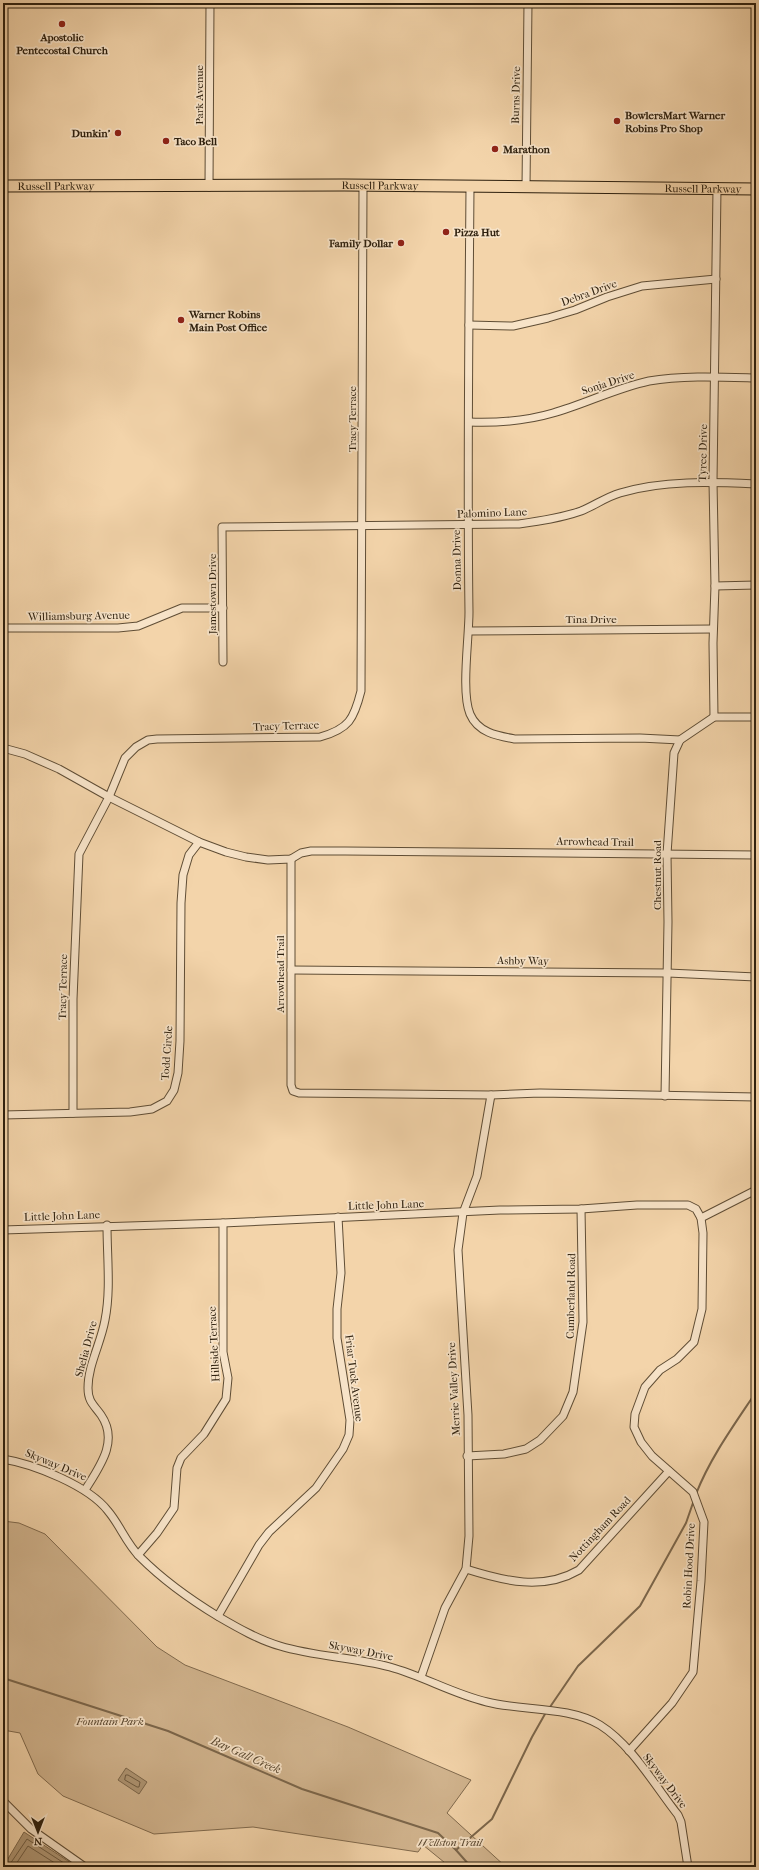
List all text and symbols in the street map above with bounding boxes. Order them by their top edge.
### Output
marker: Apostolic Pentecostal Church [57,19,67,29]
place label: Apostolic Pentecostal Church [16,31,109,57]
street label: Park Avenue [193,65,206,125]
street label: Burns Drive [509,65,523,124]
place label: BowlersMart Warner Robins Pro Shop [625,109,726,135]
marker: BowlersMart Warner Robins Pro Shop [612,116,622,126]
place label: Dunkin' [70,127,111,140]
marker: Dunkin' [113,128,123,138]
place label: Taco Bell [173,135,218,148]
marker: Taco Bell [161,136,171,146]
place label: Marathon [502,143,550,156]
marker: Marathon [490,144,500,154]
street label: Russell Parkway [342,178,420,192]
street label: Russell Parkway [18,179,96,192]
street label: Russell Parkway [665,182,743,195]
place label: Pizza Hut [454,226,501,239]
marker: Pizza Hut [441,227,451,237]
place label: Family Dollar [328,237,393,250]
marker: Family Dollar [396,238,406,248]
street label: Debra Drive [559,277,619,309]
place label: Warner Robins Main Post Office [188,308,268,334]
marker: Warner Robins Main Post Office [176,315,186,325]
street label: Sonja Drive [580,368,637,398]
street label: Tracy Terrace [346,385,359,452]
street label: Tyree Drive [696,423,710,482]
street label: Palomino Lane [457,505,528,521]
street label: Donna Drive [450,529,464,591]
street label: Jamestown Drive [206,553,219,635]
street label: Williamsburg Avenue [27,609,131,623]
street label: Tina Drive [565,613,617,626]
street label: Tracy Terrace [253,718,320,734]
street label: Arrowhead Trail [555,835,634,849]
street label: Chestnut Road [651,839,664,910]
street label: Arrowhead Trail [274,935,287,1014]
street label: Tracy Terrace [56,953,70,1020]
street label: Ashby Way [496,954,550,968]
street label: Todd Circle [159,1025,175,1081]
street label: Little John Lane [348,1197,425,1213]
street label: Little John Lane [24,1208,101,1224]
street label: Cumberland Road [564,1252,578,1339]
street label: Hillside Terrace [205,1305,222,1382]
street label: Shelia Drive [72,1319,100,1379]
street label: Friar Tuck Avenue [342,1334,366,1423]
street label: Merrie Valley Drive [445,1341,463,1436]
street label: Skyway Drive [23,1446,89,1484]
street label: Nottingham Road [567,1493,634,1564]
street label: Robin Hood Drive [680,1522,698,1609]
street label: Skyway Drive [328,1638,395,1664]
park label: Fountain Park [75,1715,144,1728]
water label: Bay Gall Creek [208,1733,283,1777]
street label: Skyway Drive [640,1751,690,1811]
north arrow [18,1812,58,1852]
text: N [33,1835,42,1848]
park label: Wellston Trail [418,1836,483,1849]

